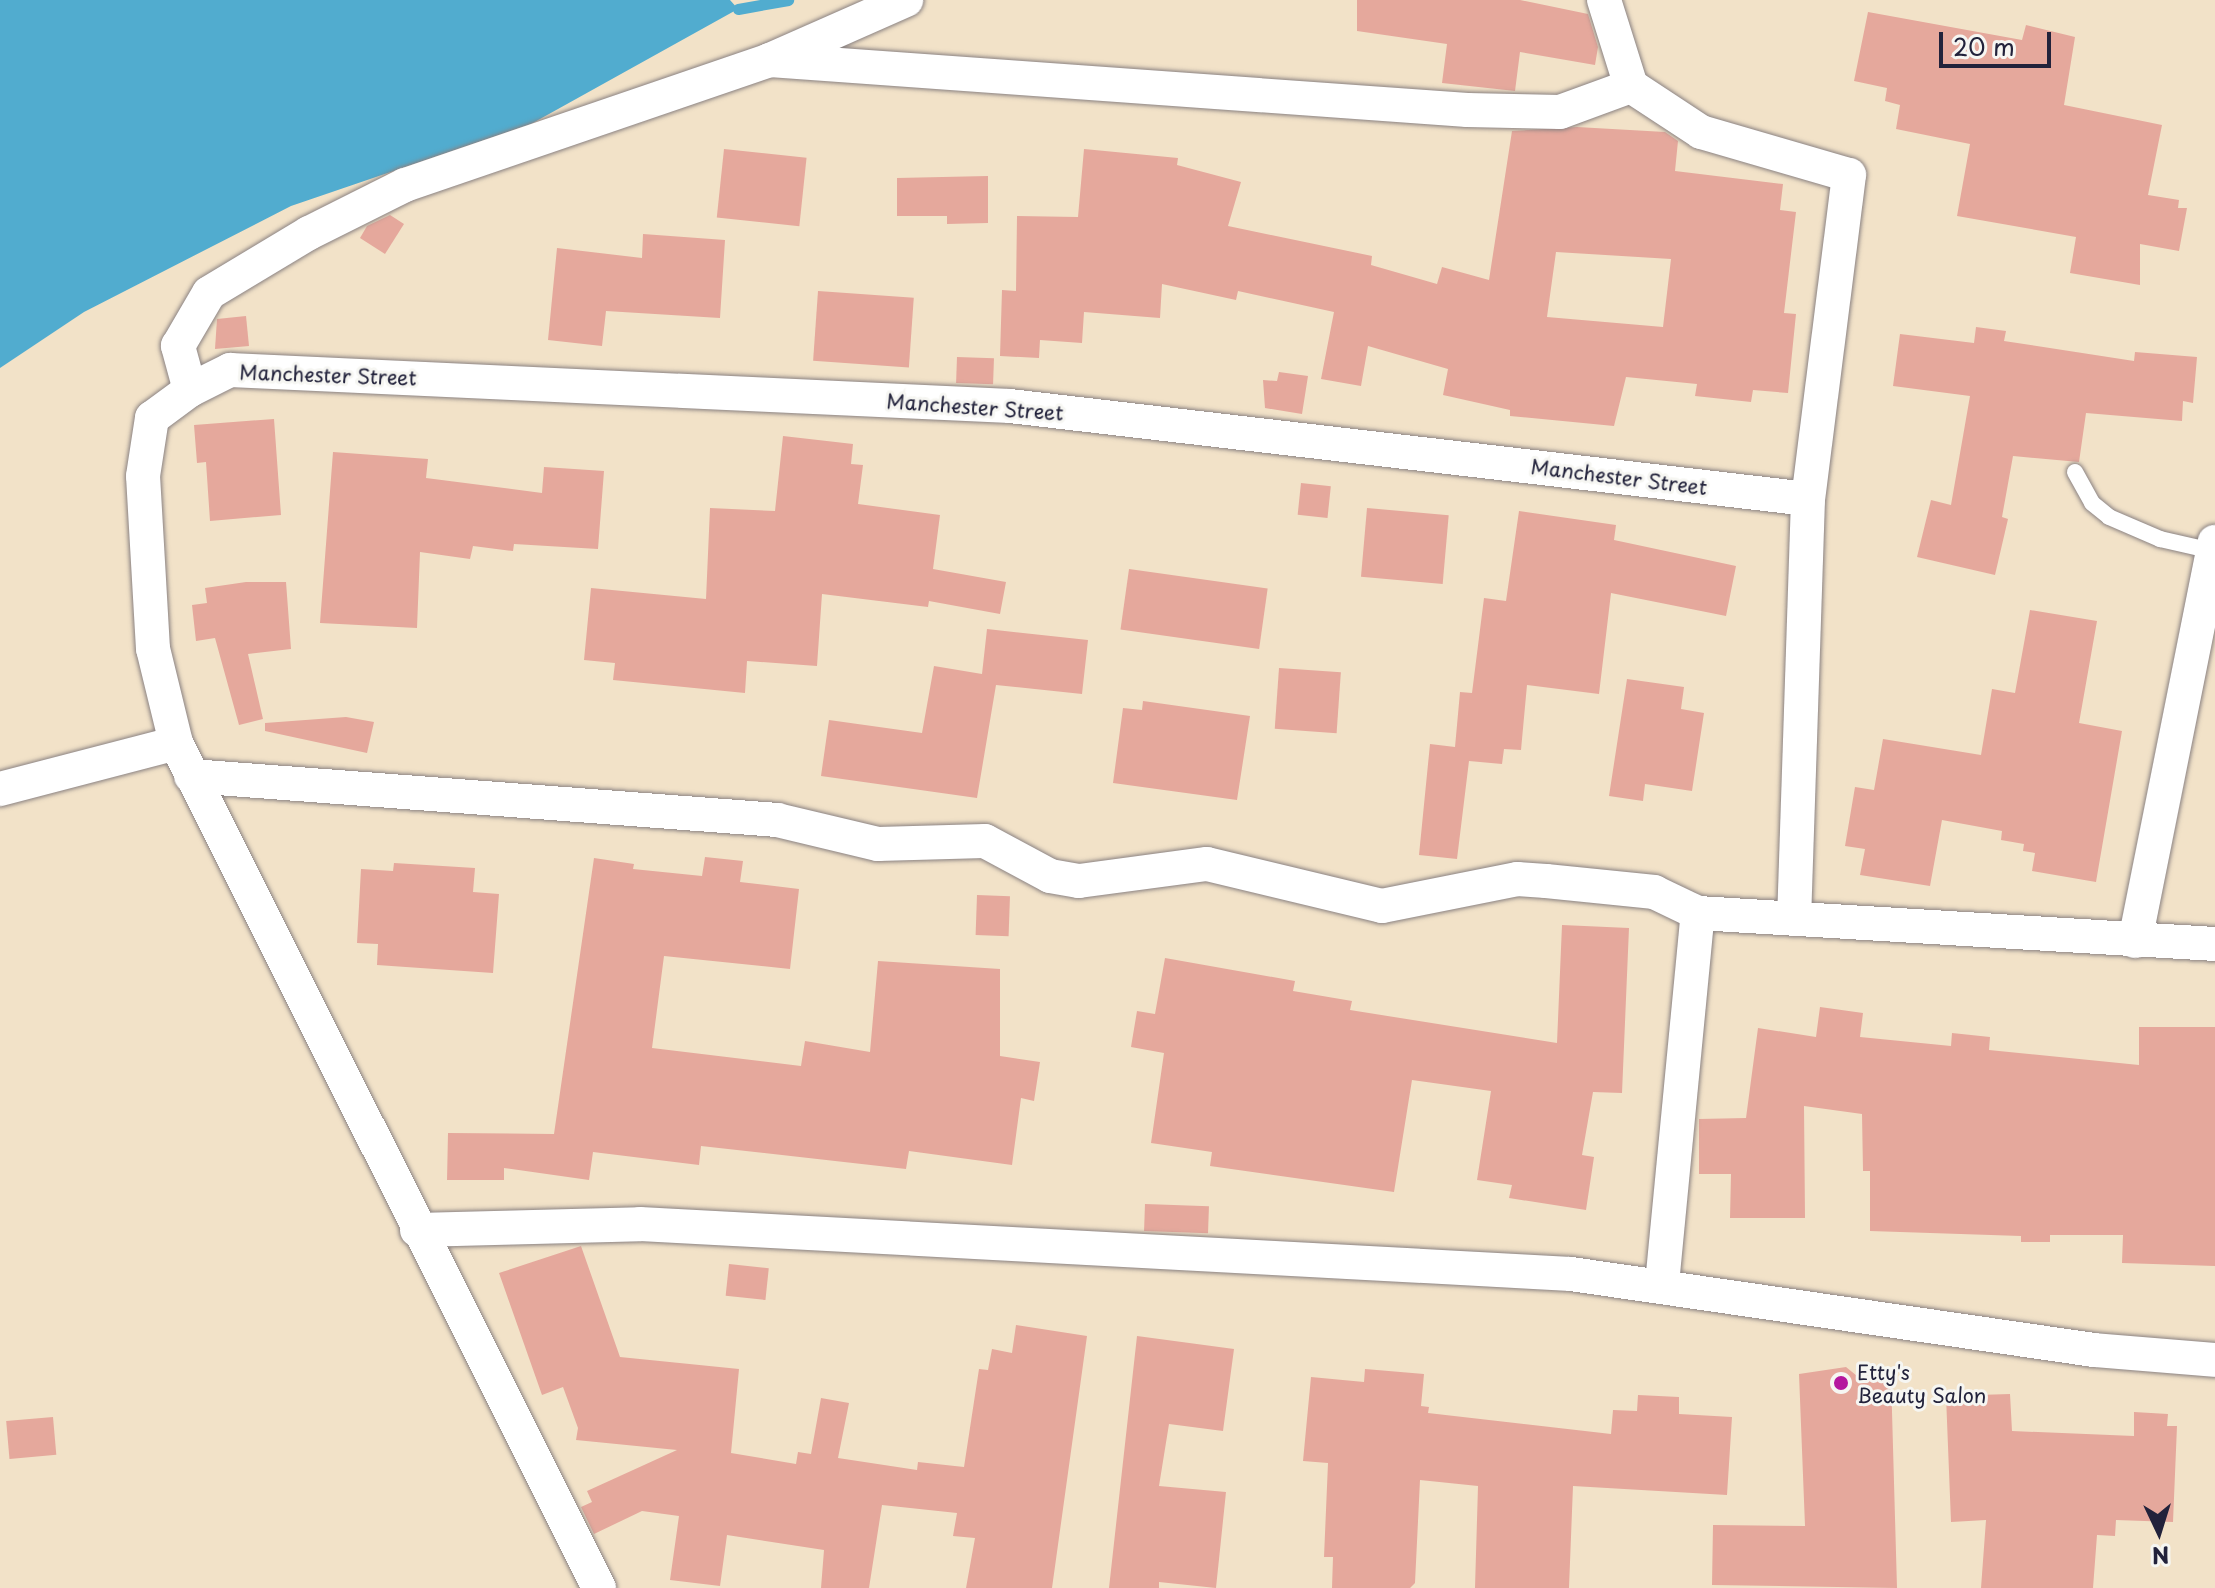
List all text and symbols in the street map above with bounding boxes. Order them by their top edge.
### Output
scale bar [1943,16,2055,66]
text: 20 m [1953,28,2015,64]
street label: Manchester Street [238,360,418,390]
street label: Manchester Street [885,389,1065,425]
street label: Manchester Street [1529,454,1709,500]
place label: Etty's Beauty Salon [1857,1360,1987,1407]
marker: Etty's Beauty Salon [1832,1374,1850,1392]
north arrow [2119,1492,2199,1572]
text: N [2151,1539,2171,1574]

